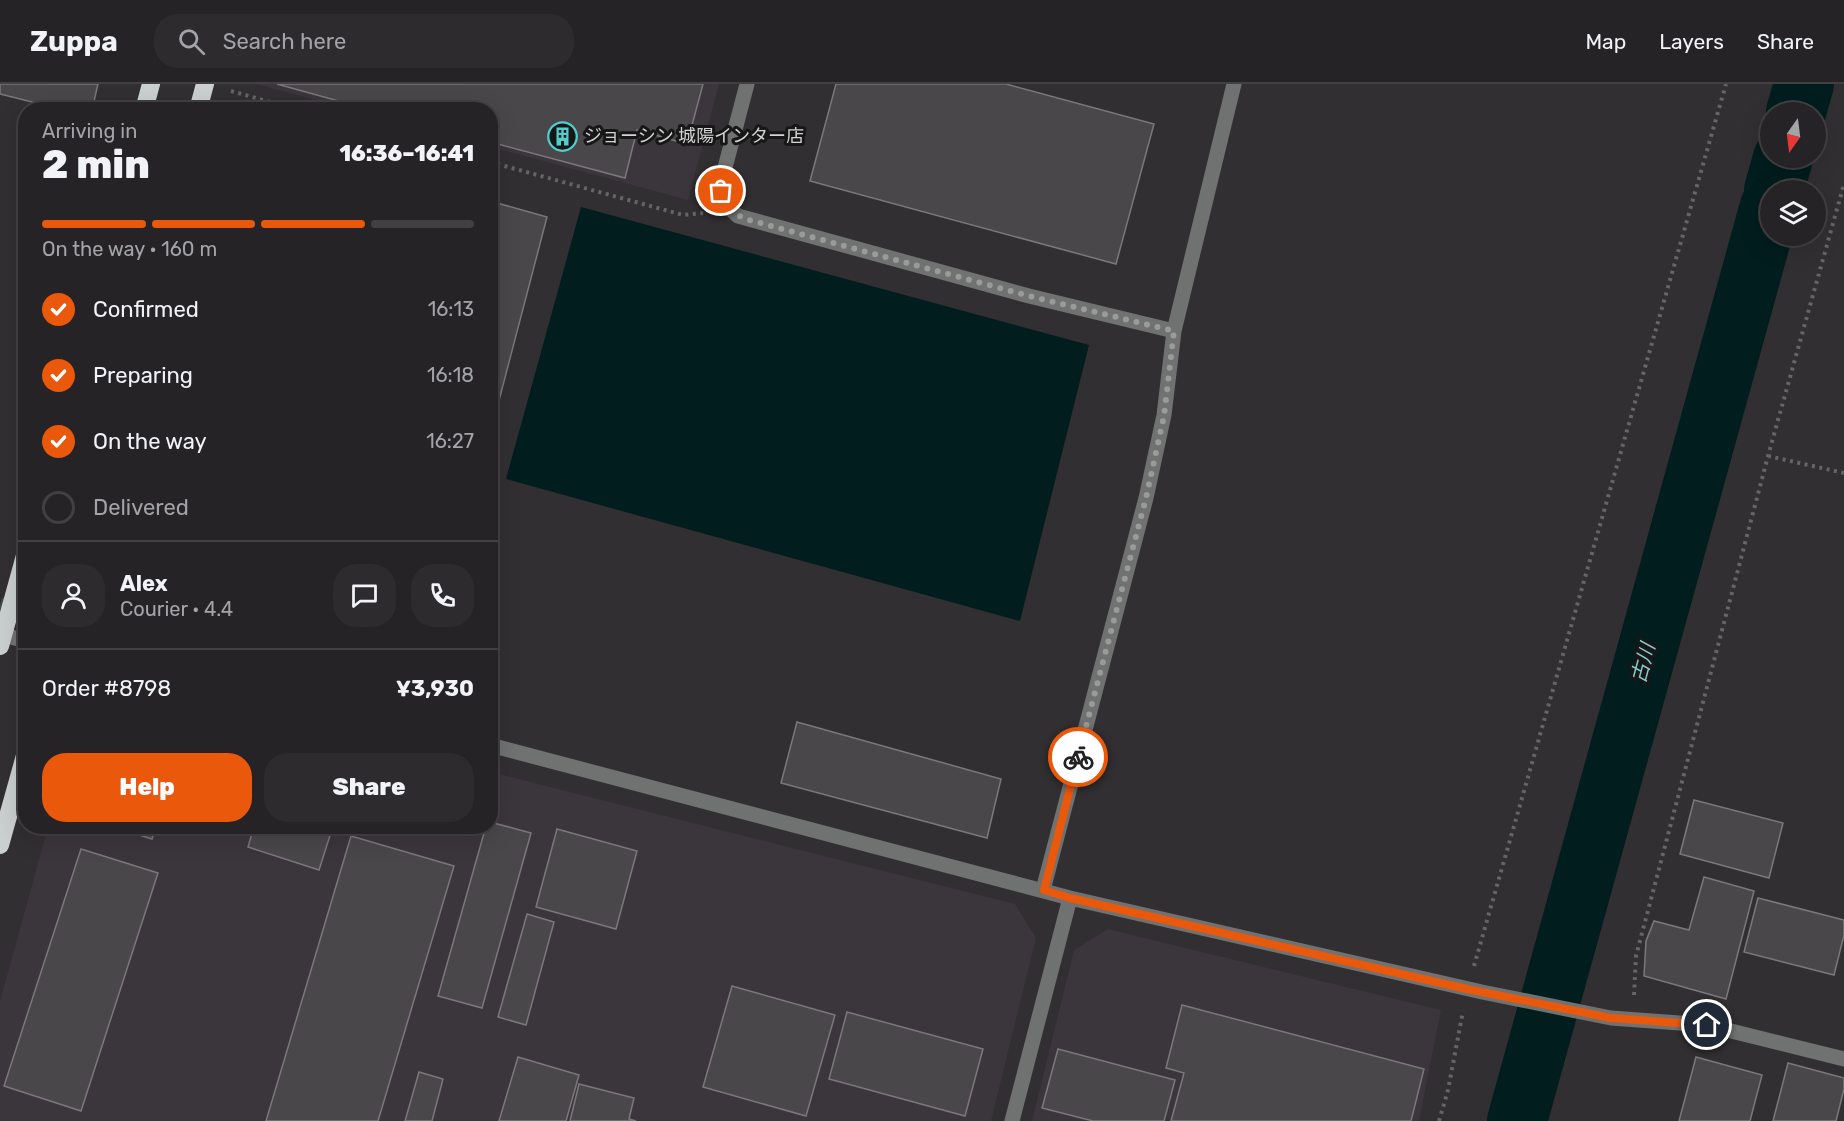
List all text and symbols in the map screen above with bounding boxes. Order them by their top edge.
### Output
search box [154,14,574,68]
text: Zuppa [30,25,118,58]
icon: search [175,25,208,58]
text: Search here [223,28,346,55]
text: Map [1585,29,1626,54]
text: Layers [1659,29,1724,54]
text: Share [1757,29,1814,54]
north arrow [1760,102,1826,168]
map controls [1760,102,1826,246]
text: Arriving in [42,119,137,143]
building icon: ジョーシン 城陽インター店 [547,120,579,152]
place label: ジョーシン 城陽インター店 [584,125,804,147]
text: 16:36–16:41 [339,140,474,167]
text: 2 min [42,142,150,188]
pin [695,165,746,216]
icon: bag [704,174,737,207]
button: layers [1760,180,1826,246]
text: On the way · 160 m [42,237,217,261]
icon: check [42,293,75,326]
text: Confirmed [93,296,199,323]
text: 16:13 [428,297,474,321]
icon: check [42,359,75,392]
text: Preparing [93,362,193,389]
text: 16:18 [427,363,474,387]
icon: check [42,425,75,458]
text: On the way [93,428,207,455]
text: 16:27 [426,429,474,453]
text: Delivered [93,494,189,521]
button: person [42,564,105,627]
button: chat [333,564,396,627]
button: phone [411,564,474,627]
text: Alex [120,570,168,597]
text: Courier · 4.4 [120,597,233,621]
water label: 古川 [1626,639,1660,685]
text: Order #8798 [42,675,171,702]
text: ¥3,930 [396,675,474,702]
courier [1048,727,1108,787]
icon: bike [1062,741,1095,774]
button: Help [42,753,252,822]
button: Share [264,753,474,822]
pin [1681,999,1732,1050]
icon: home [1690,1008,1723,1041]

